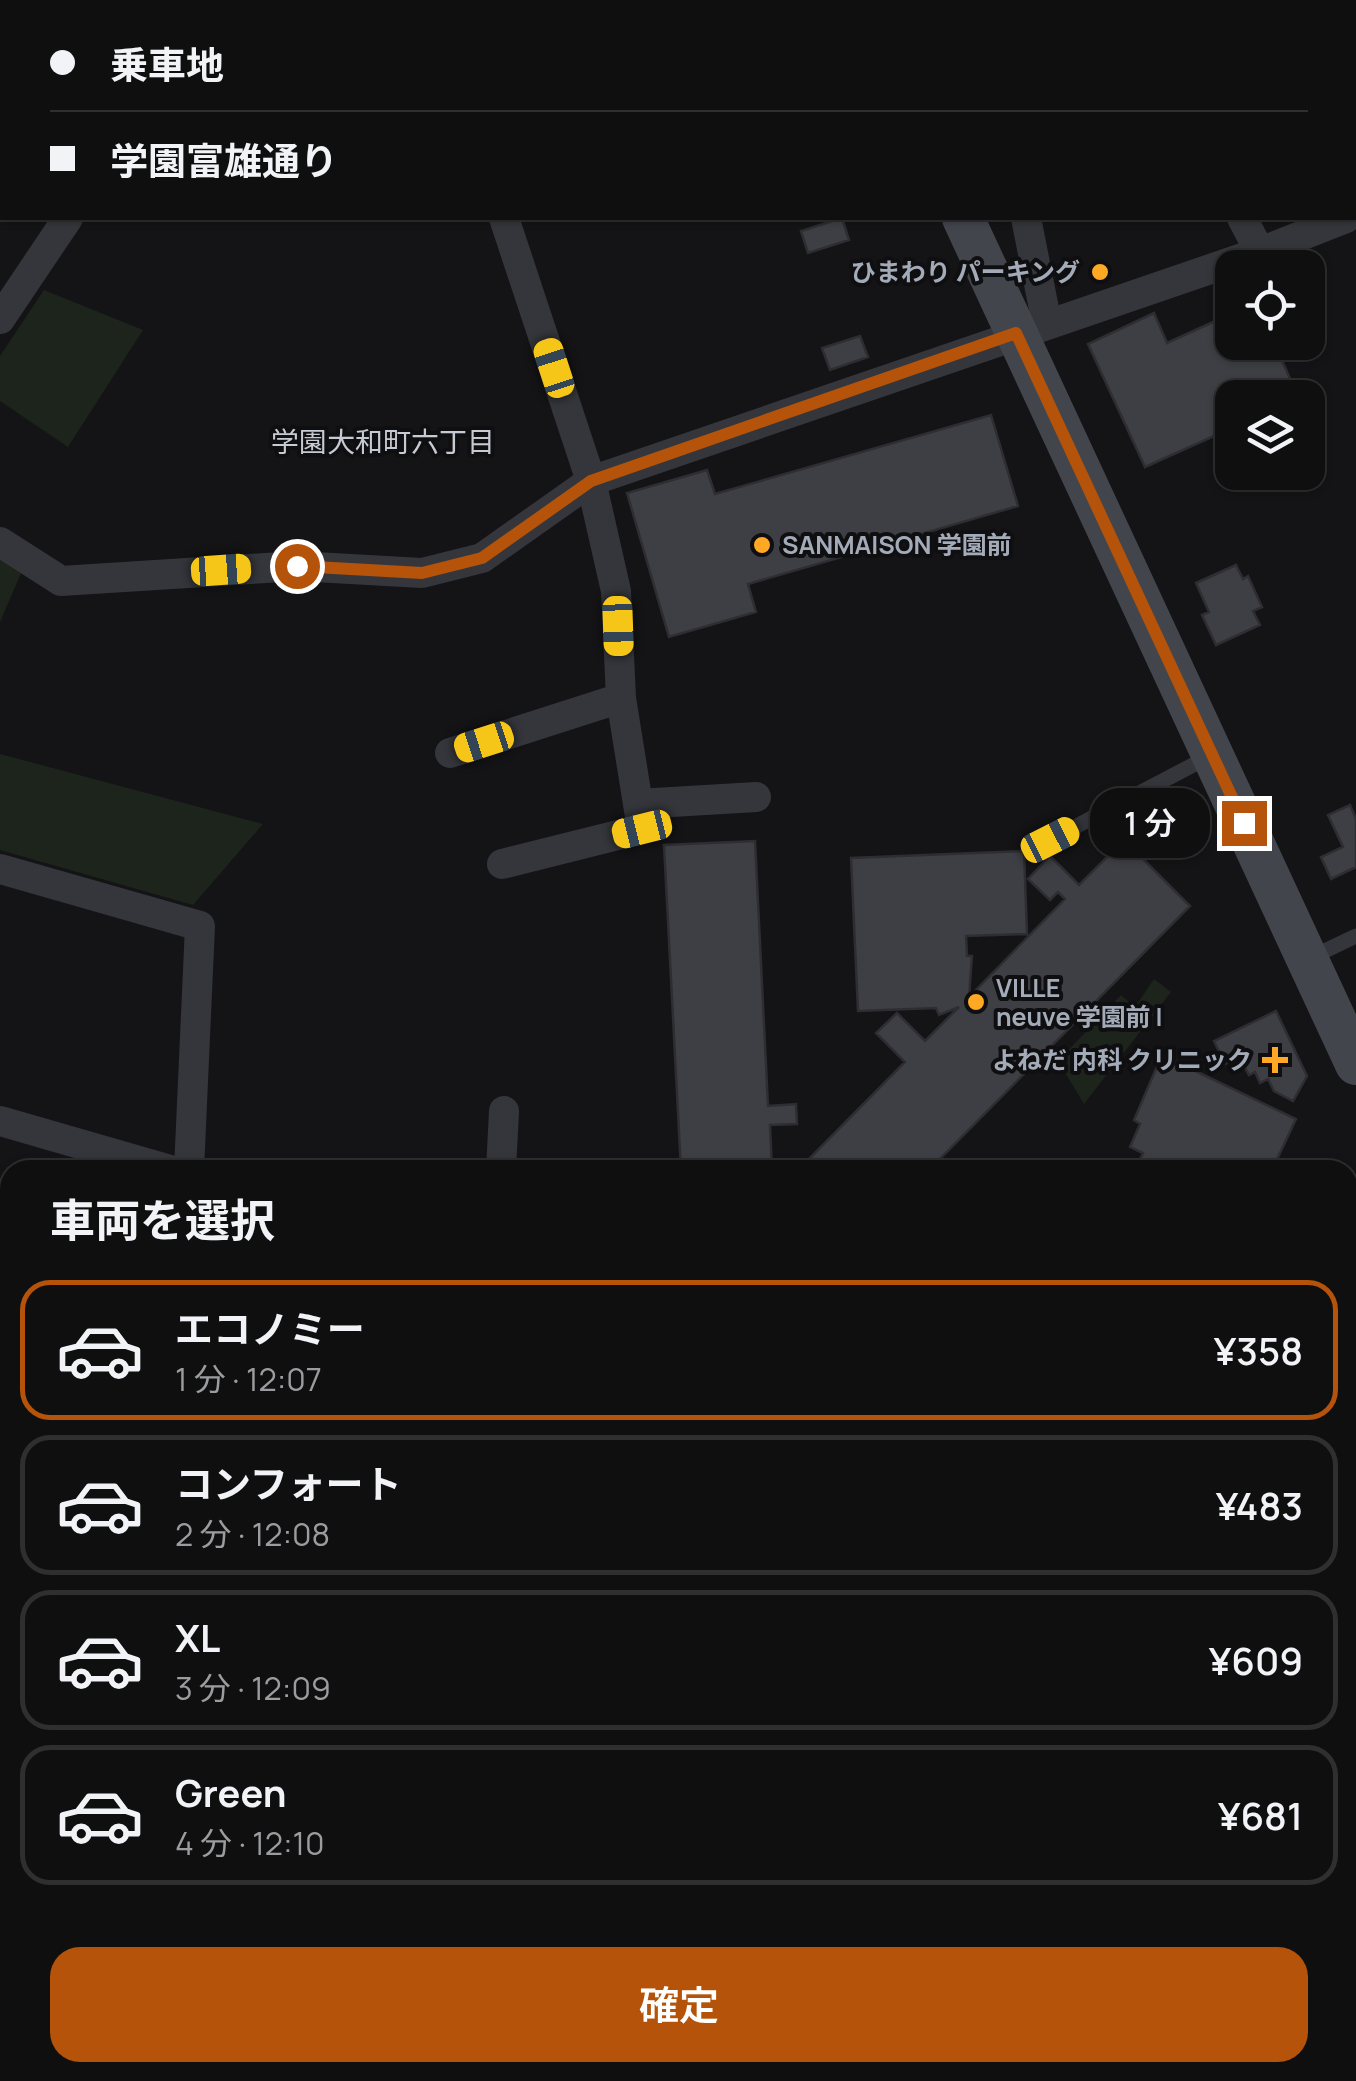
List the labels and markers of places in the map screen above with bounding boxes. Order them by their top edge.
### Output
place label: ひまわり パーキング [851,254,1080,289]
marker: ひまわり パーキング [1089,261,1111,283]
place label: SANMAISON 学園前 [782,527,1011,562]
marker: SANMAISON 学園前 [751,534,773,556]
place label: VILLE neuve 学園前 I [996,970,1163,1034]
marker: VILLE neuve 学園前 I [965,991,987,1013]
place label: よねだ 内科 クリニック [992,1042,1252,1077]
marker: よねだ 内科 クリニック [1262,1047,1288,1073]

